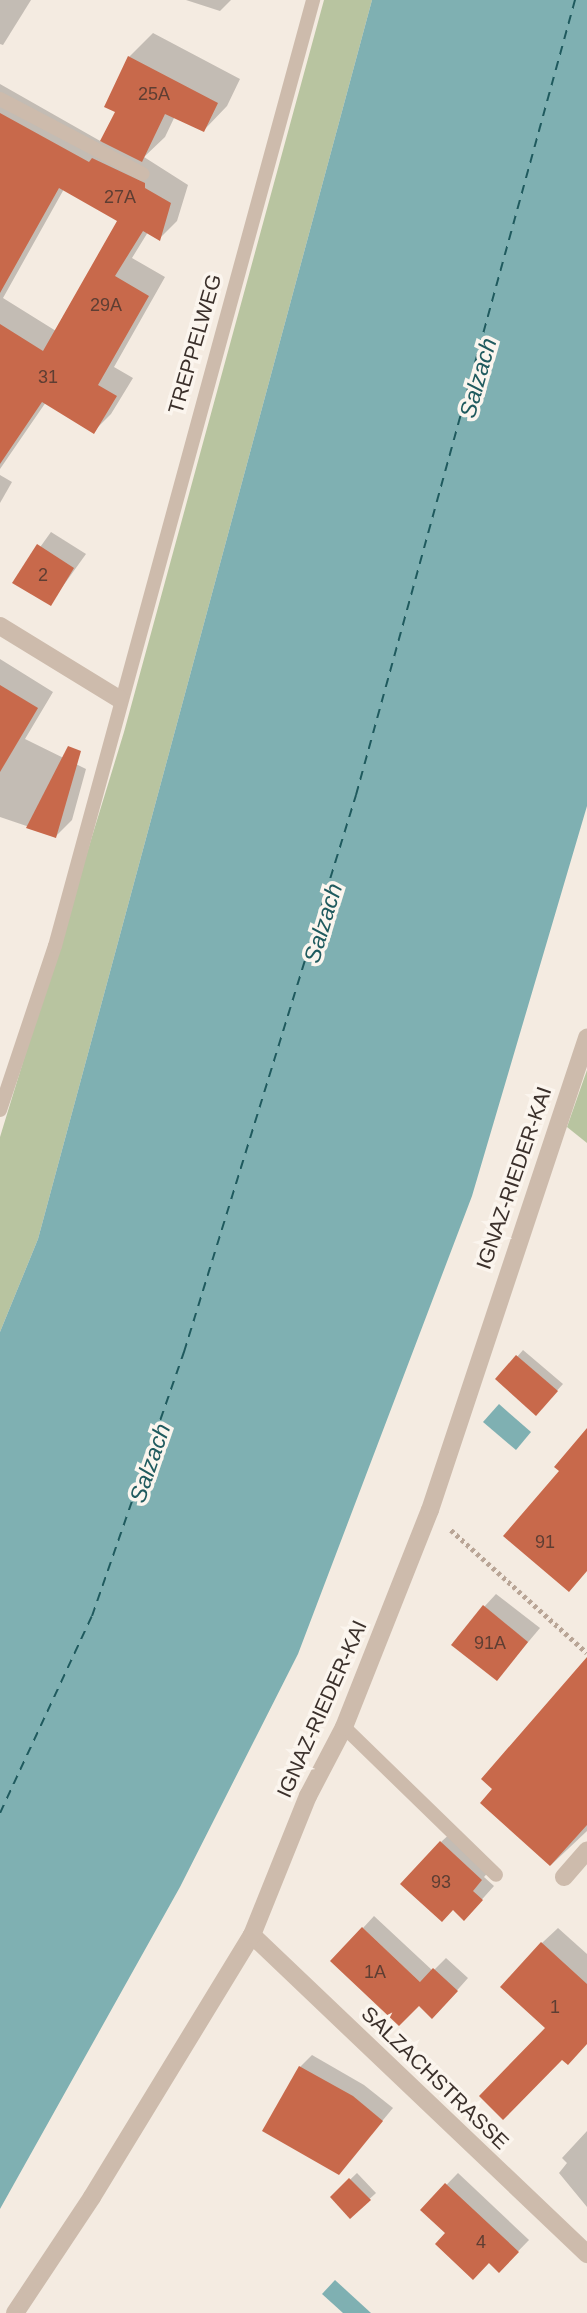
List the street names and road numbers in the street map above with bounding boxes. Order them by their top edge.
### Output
street label: TREPPELWEG [163,271,227,417]
street label: IGNAZ-RIEDER-KAI [471,1083,557,1273]
street label: IGNAZ-RIEDER-KAI [272,1616,372,1802]
street label: SALZACHSTRASSE [356,2001,514,2155]

